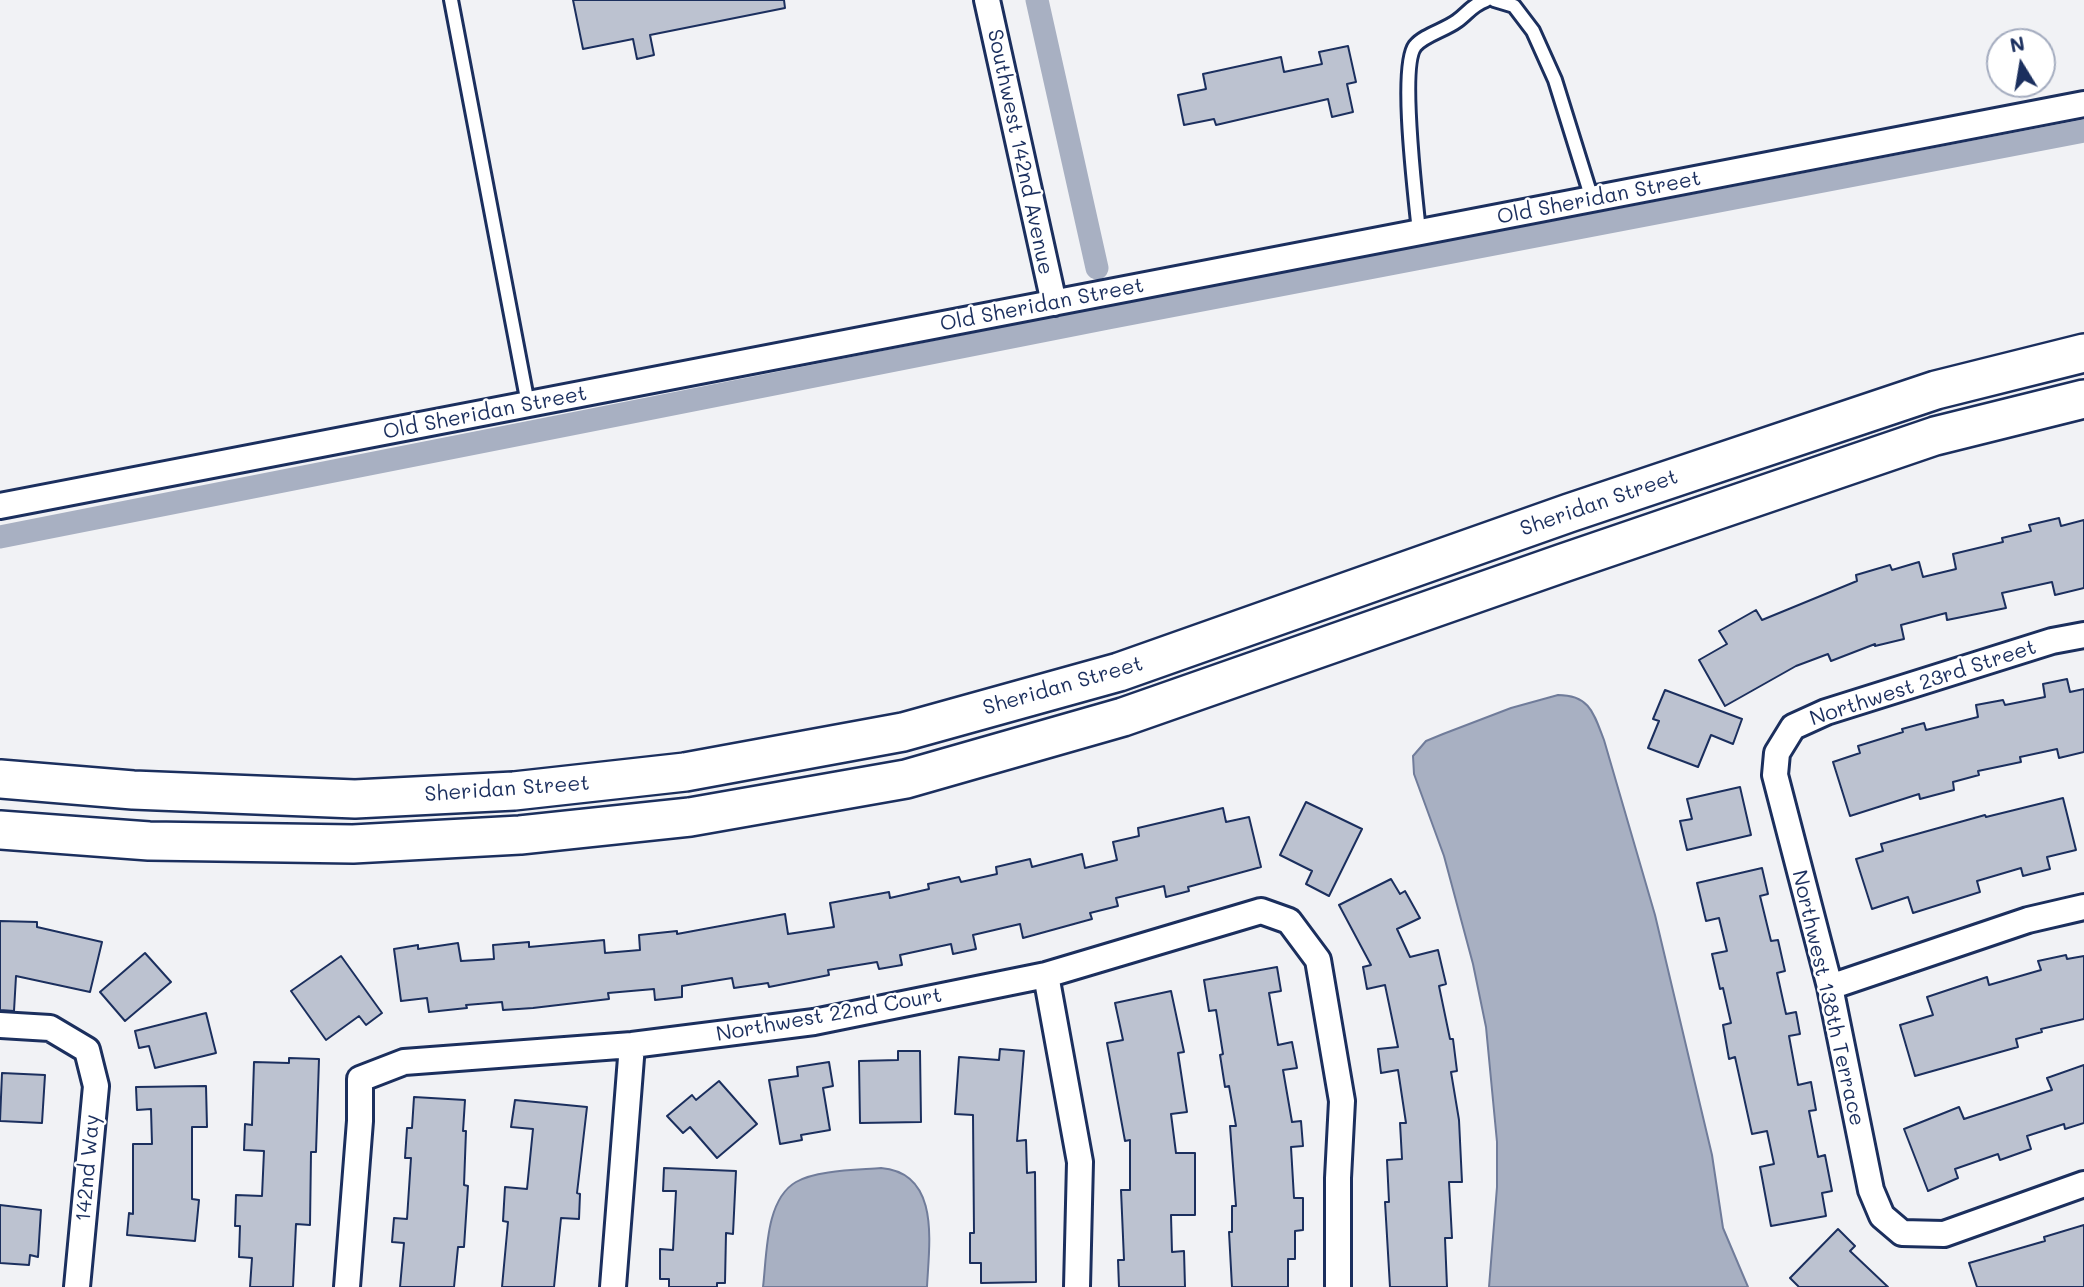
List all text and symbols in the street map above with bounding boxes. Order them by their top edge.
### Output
street label: Southwest 142nd Avenue [982,27,1058,277]
north arrow [1986,28,2056,98]
text: N [2008,30,2027,58]
street label: Old Sheridan Street [1495,166,1703,230]
street label: Old Sheridan Street [938,273,1146,337]
street label: Old Sheridan Street [381,381,589,445]
street label: Sheridan Street [1517,464,1681,542]
street label: Northwest 23rd Street [1807,634,2039,732]
street label: Sheridan Street [980,651,1146,721]
street label: Sheridan Street [424,771,590,807]
street label: Northwest 138th Terrace [1786,868,1870,1128]
street label: Northwest 22nd Court [714,983,944,1047]
street label: 142nd Way [71,1113,105,1223]

